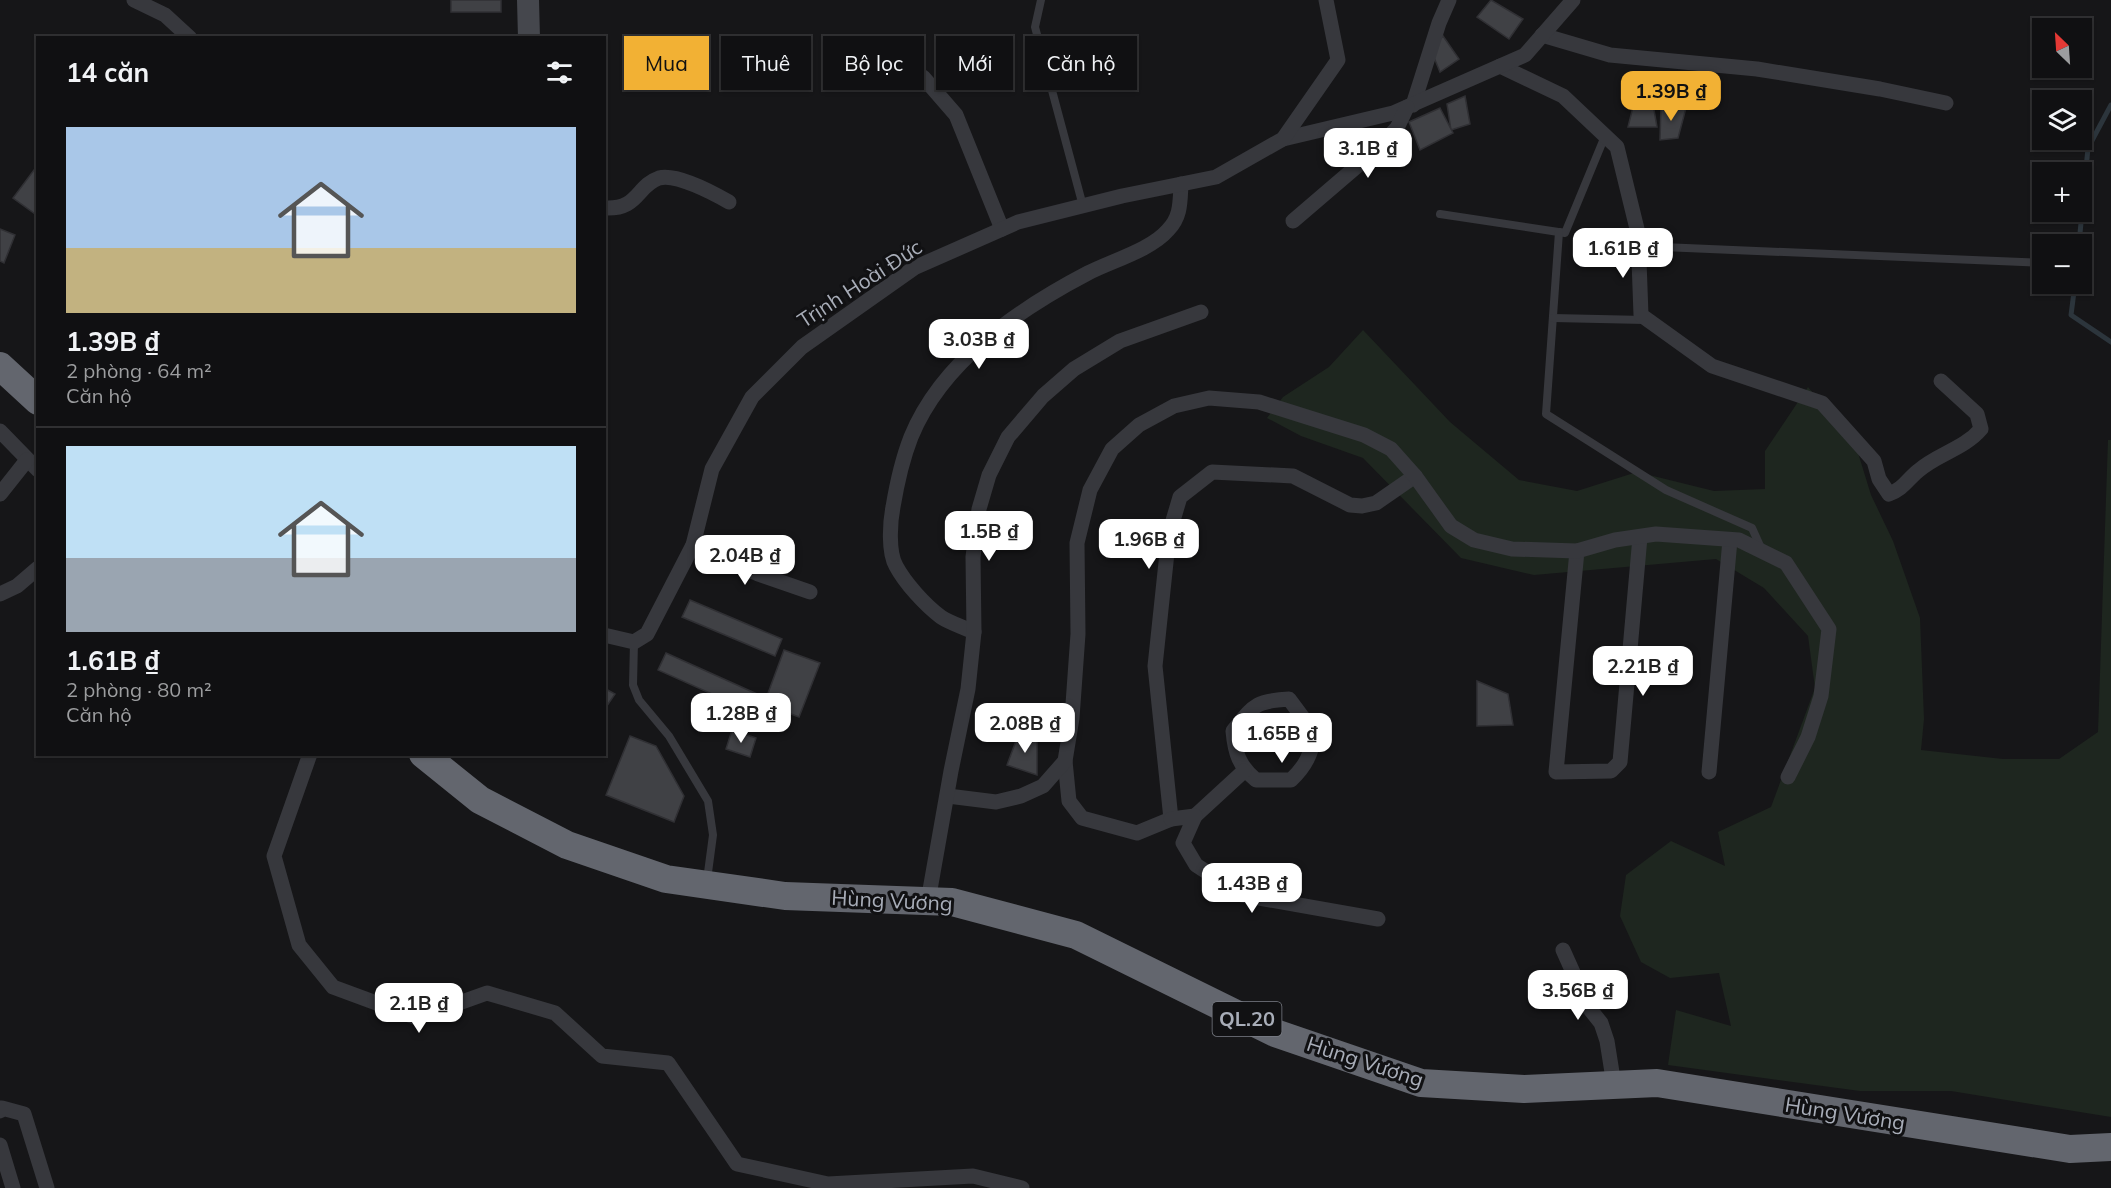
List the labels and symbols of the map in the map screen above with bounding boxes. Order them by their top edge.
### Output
north arrow [2032,18,2092,78]
pin: 1.39B ₫ [1616,71,1726,122]
pin: 3.1B ₫ [1319,128,1417,179]
pin: 1.61B ₫ [1568,228,1678,279]
street label: Trịnh Hoài Đức [792,233,927,333]
pin: 3.03B ₫ [924,319,1034,370]
pin: 1.5B ₫ [940,511,1038,562]
pin: 1.96B ₫ [1094,519,1204,570]
pin: 2.04B ₫ [690,535,800,586]
pin: 2.21B ₫ [1588,646,1698,697]
pin: 1.28B ₫ [686,693,796,744]
pin: 2.08B ₫ [970,703,1080,754]
pin: 1.65B ₫ [1227,713,1337,764]
pin: 1.43B ₫ [1197,863,1307,914]
street label: Hùng Vương [831,884,953,916]
pin: 3.56B ₫ [1523,970,1633,1021]
pin: 2.1B ₫ [370,983,468,1034]
road number: QL.20 [1212,1002,1282,1036]
street label: Hùng Vương [1304,1030,1427,1092]
street label: Hùng Vương [1783,1091,1907,1135]

